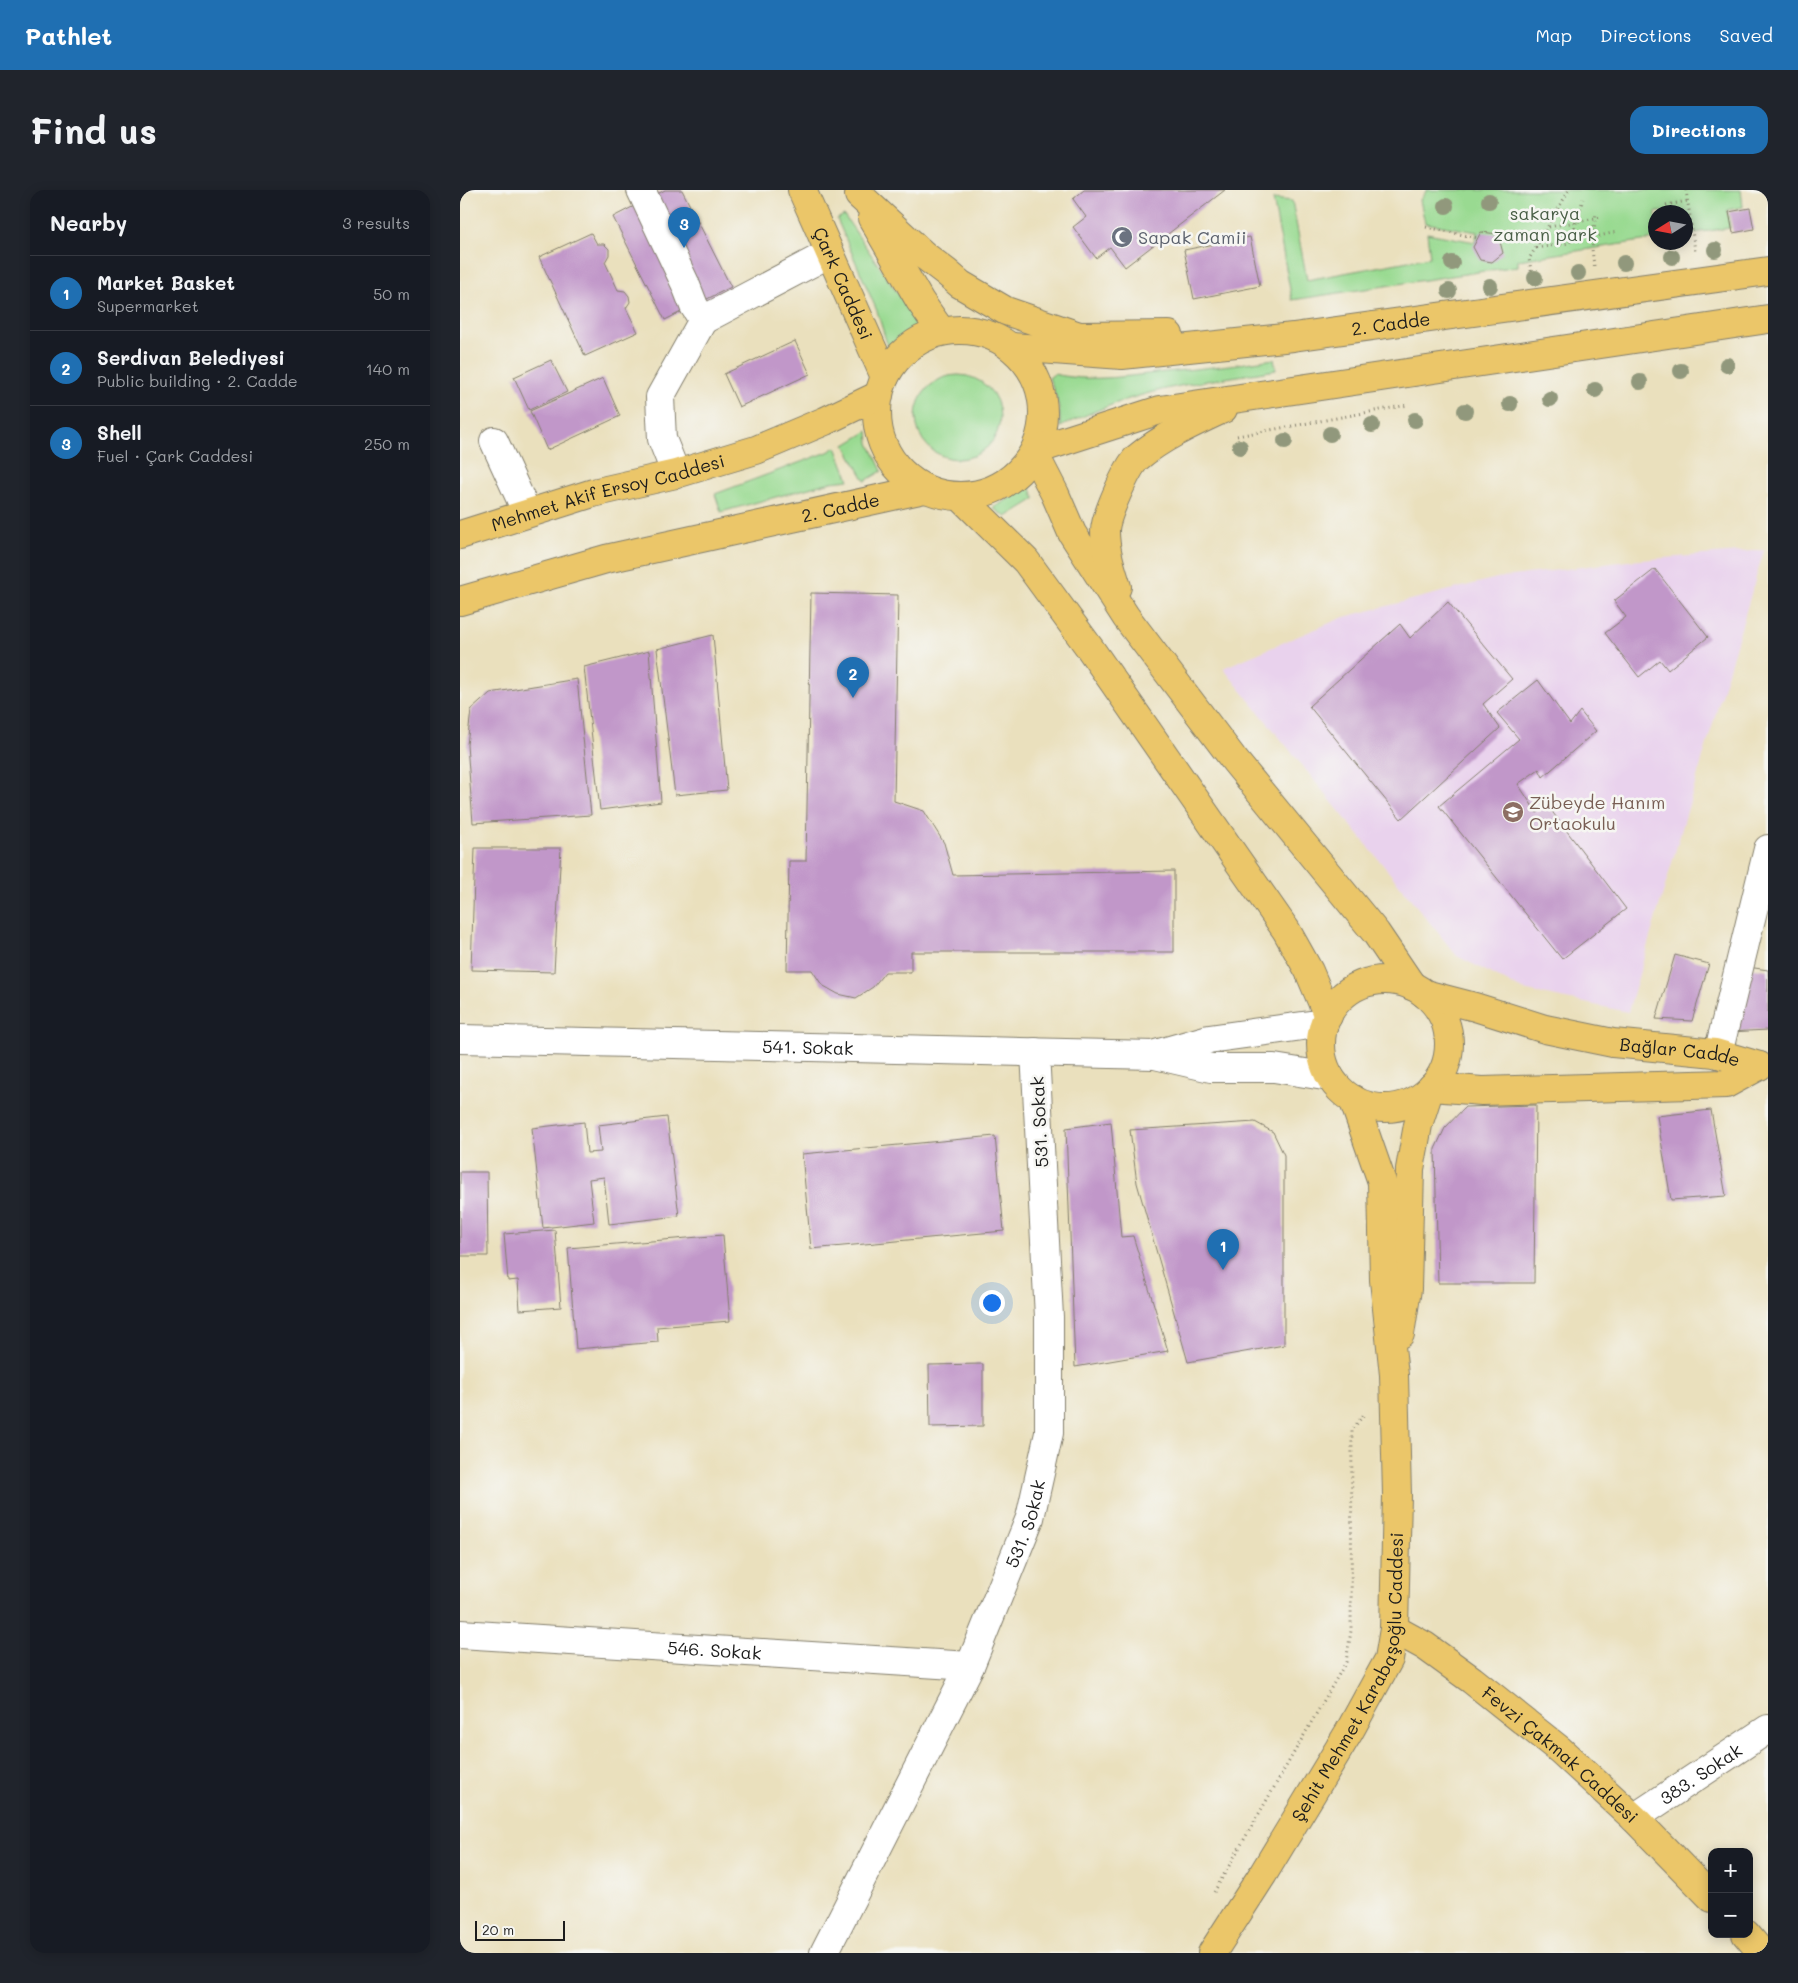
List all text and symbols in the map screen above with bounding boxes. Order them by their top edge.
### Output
text: Pathlet [25,20,112,51]
text: Map [1535,23,1572,47]
text: Directions [1600,23,1692,47]
text: Saved [1720,23,1773,47]
button: Directions [1630,106,1768,154]
text: Find us [30,107,157,153]
park label: sakarya zaman park [1493,201,1597,246]
north arrow [1648,205,1693,250]
pin: 3 [668,207,700,248]
text: Nearby [50,209,127,236]
text: 3 results [342,212,410,233]
street label: Çark Caddesi [808,223,879,343]
mosque icon: Sapak Camii [1110,225,1134,249]
place label: Sapak Camii [1138,225,1246,249]
text: Market Basket [97,270,235,295]
text: 1 [62,283,70,304]
text: 50 m [373,283,410,304]
text: Supermarket [97,295,199,316]
street label: 2. Cadde [1350,306,1432,341]
text: Serdivan Belediyesi [97,345,285,370]
text: 2 [62,358,70,379]
text: 140 m [366,358,410,379]
text: Public building · 2. Cadde [97,370,298,391]
text: Shell [97,420,142,445]
text: 3 [61,433,71,454]
text: 250 m [364,433,410,454]
text: Fuel · Çark Caddesi [97,445,253,466]
street label: Mehmet Akif Ersoy Caddesi [488,448,727,536]
street label: 2. Cadde [799,487,882,528]
pin: 2 [837,657,869,698]
place label: Zübeyde Hanım Ortaokulu [1529,790,1665,835]
school or university icon: Zübeyde Hanım Ortaokulu [1501,800,1525,824]
street label: Bağlar Cadde [1619,1032,1743,1072]
street label: 541. Sokak [762,1034,854,1060]
street label: 531. Sokak [1025,1076,1053,1168]
pin: 1 [1207,1229,1239,1270]
your location [979,1290,1005,1316]
street label: 531. Sokak [999,1477,1050,1571]
street label: Şehit Mehmet Karabaşoğlu Caddesi [1286,1532,1408,1826]
street label: 546. Sokak [667,1635,762,1665]
street label: Fevzi Çakmak Caddesi [1477,1681,1644,1828]
street label: 383. Sokak [1655,1738,1747,1810]
map controls [1708,1848,1753,1938]
button: + [1708,1848,1753,1893]
button: − [1708,1893,1753,1938]
scale bar [475,1918,565,1941]
text: 20 m [482,1920,514,1939]

